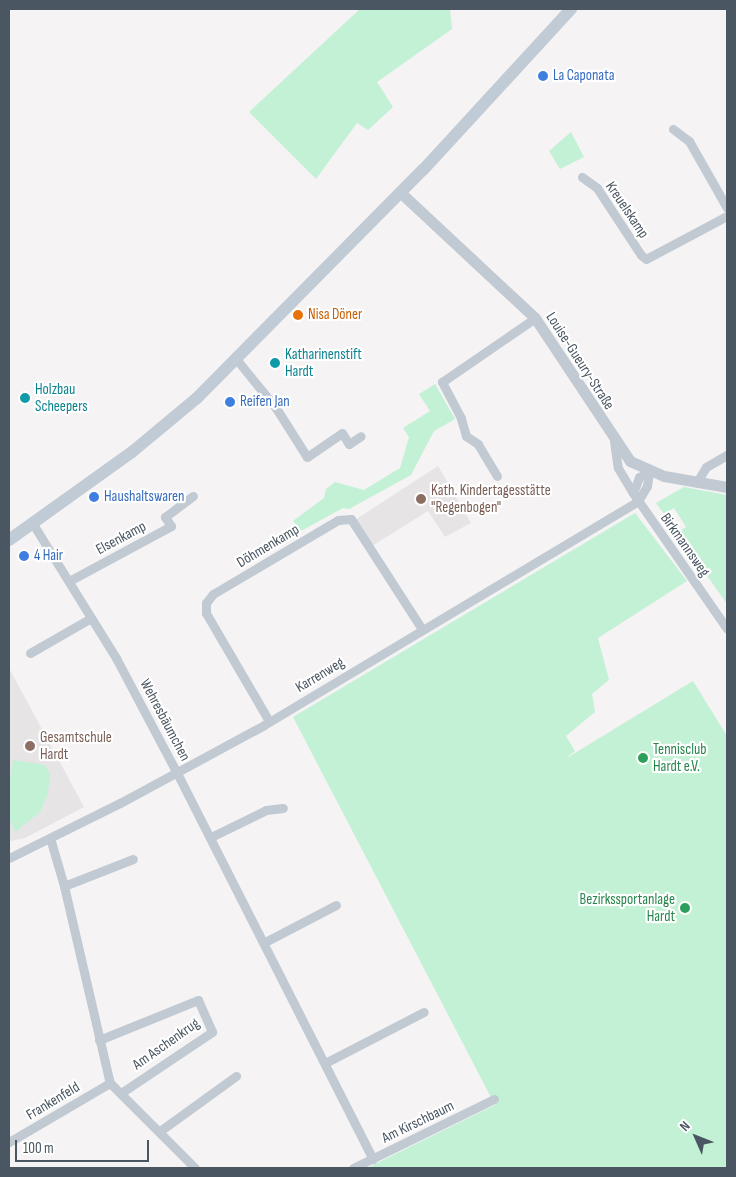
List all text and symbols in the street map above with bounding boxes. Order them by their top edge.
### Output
place label: La Caponata [553,67,614,85]
marker: La Caponata [537,70,549,82]
street label: Kreuelskamp [601,178,653,242]
place label: Nisa Döner [308,306,362,324]
marker: Nisa Döner [292,309,304,321]
street label: Louise-Gueury-Straße [542,309,618,413]
place label: Katharinenstift Hardt [285,345,362,380]
marker: Katharinenstift Hardt [269,357,281,369]
place label: Holzbau Scheepers [35,380,88,415]
marker: Holzbau Scheepers [19,392,31,404]
place label: Reifen Jan [240,393,290,411]
marker: Reifen Jan [224,396,236,408]
place label: Kath. Kindertagesstätte "Regenbogen" [431,481,551,516]
place label: Haushaltswaren [104,488,184,506]
marker: Haushaltswaren [88,491,100,503]
marker: Kath. Kindertagesstätte "Regenbogen" [415,493,427,505]
street label: Birkmannsweg [657,510,713,580]
street label: Elsenkamp [93,517,149,559]
street label: Döhmenkamp [234,520,302,572]
place label: 4 Hair [34,547,63,565]
marker: 4 Hair [18,550,30,562]
street label: Karrenweg [292,653,348,697]
street label: Wehresbäumchen [136,676,194,764]
place label: Gesamtschule Hardt [40,728,112,763]
marker: Gesamtschule Hardt [24,740,36,752]
place label: Tennisclub Hardt e.V. [653,740,706,775]
marker: Tennisclub Hardt e.V. [637,752,649,764]
place label: Bezirkssportanlage Hardt [580,890,675,925]
marker: Bezirkssportanlage Hardt [679,902,691,914]
street label: Am Aschenkrug [129,1014,203,1074]
street label: Frankenfeld [23,1078,83,1124]
street label: Am Kirschbaum [379,1097,457,1147]
north arrow [671,1112,721,1162]
text: N [676,1118,694,1135]
scale bar [18,1130,151,1162]
text: 100 m [23,1139,54,1158]

